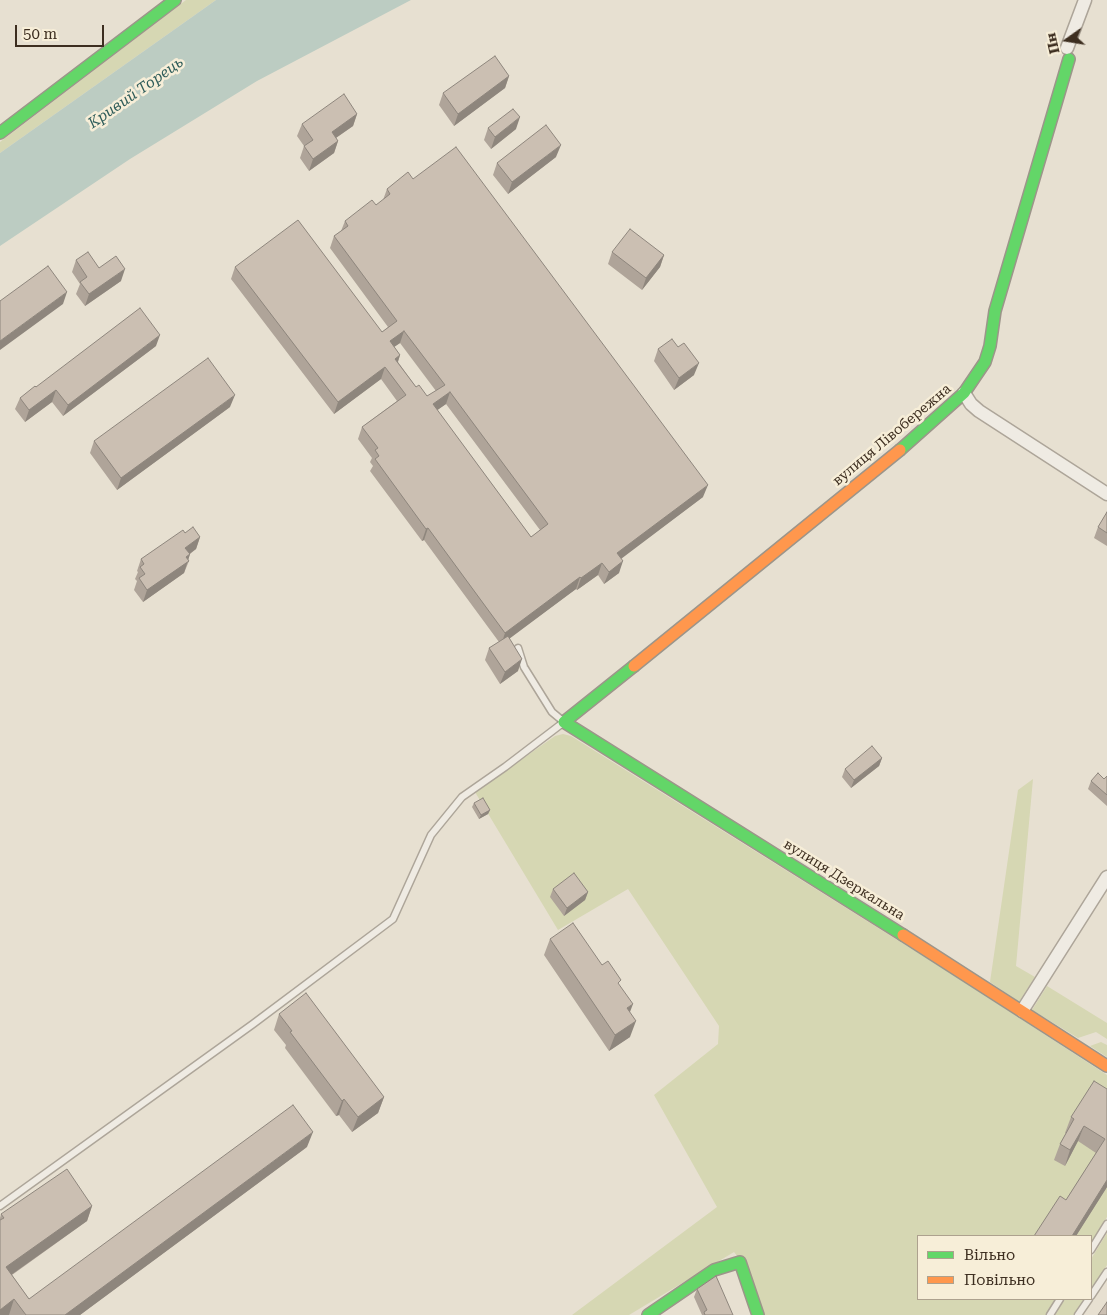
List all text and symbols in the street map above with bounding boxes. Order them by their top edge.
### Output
scale bar [18,15,106,47]
north arrow [1042,15,1092,65]
text: 50 m [23,25,57,43]
text: Пн [1042,31,1063,55]
water label: Кривий Торець [85,53,187,133]
street label: вулиця Лівобережна [829,381,955,489]
street label: вулиця Дзеркальна [781,836,907,924]
legend [917,1235,1092,1300]
text: Вільно [964,1246,1015,1264]
text: Повільно [964,1271,1035,1289]

